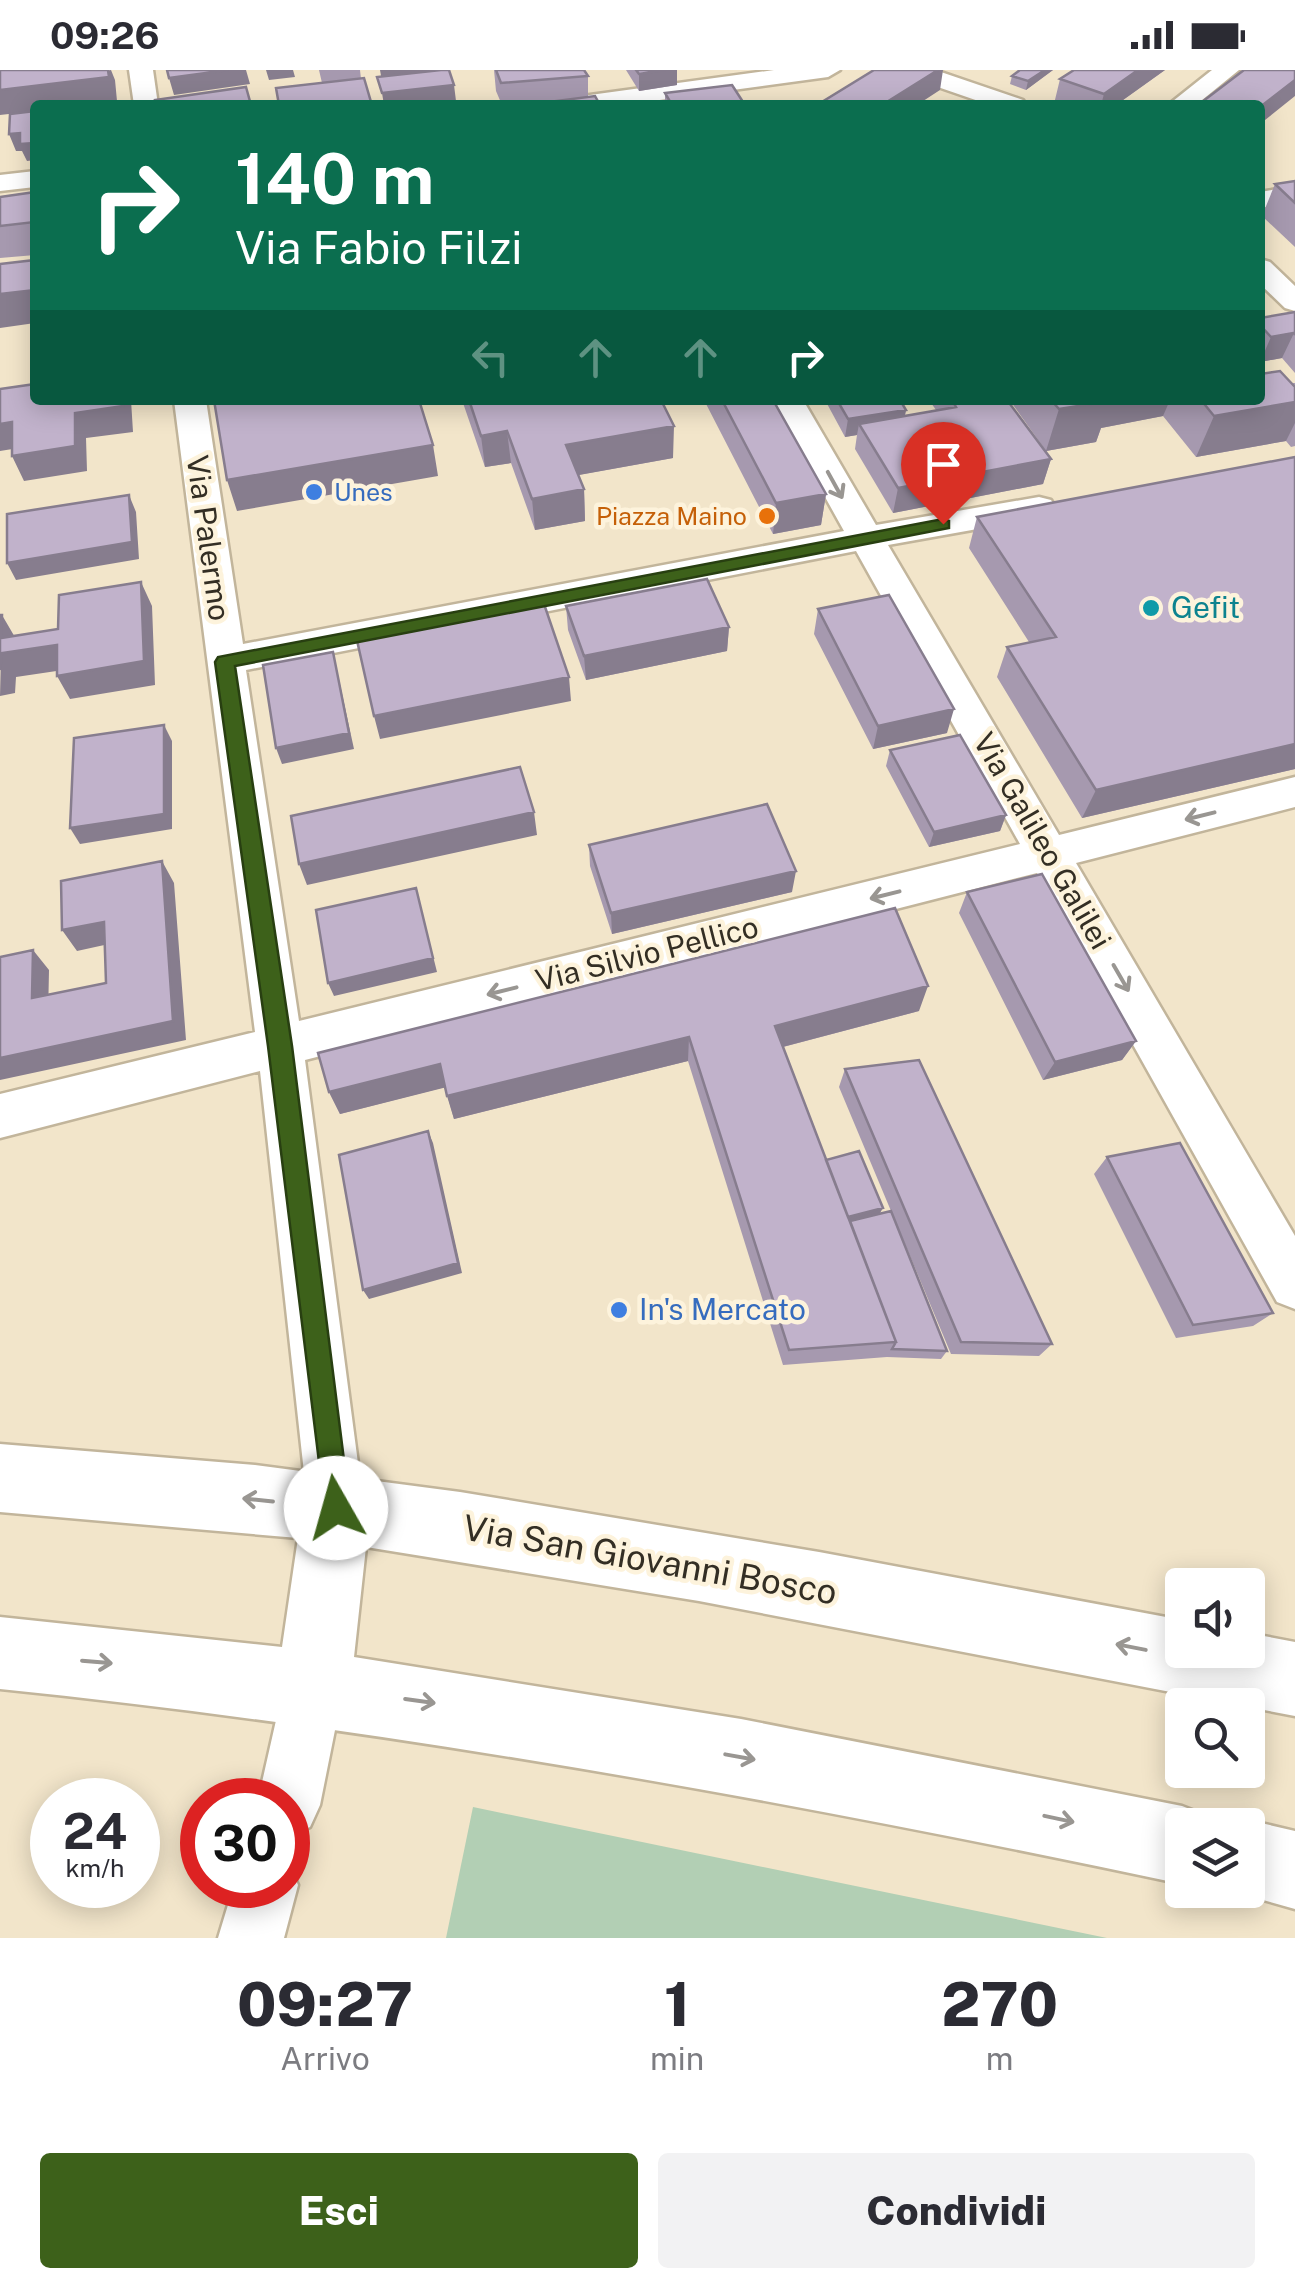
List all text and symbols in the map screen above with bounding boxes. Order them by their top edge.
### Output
text: 09:26 [50,13,160,58]
text: 140 m [235,137,434,220]
icon: right [70,140,200,270]
text: Via Fabio Filzi [235,221,522,274]
icon: left [463,330,518,385]
icon: ahead [568,330,623,385]
icon: ahead [673,330,728,385]
icon: right [778,330,833,385]
pin [901,422,986,525]
icon: arrive [916,437,971,492]
street label: Via Palermo [180,453,238,623]
one-way arrow [826,470,846,499]
place label: Unes [334,477,393,507]
marker: Unes [303,481,325,503]
place label: Piazza Maino [596,501,747,531]
marker: Piazza Maino [756,505,778,527]
place label: Gefit [1171,589,1240,625]
marker: Gefit [1140,597,1162,619]
street label: Via Galileo Galilei [966,726,1119,955]
one-way arrow [1185,808,1217,826]
one-way arrow [870,886,901,905]
street label: Via Silvio Pellico [532,908,762,998]
one-way arrow [1111,963,1131,992]
one-way arrow [487,982,518,1001]
place label: In's Mercato [639,1291,806,1327]
marker: In's Mercato [608,1299,630,1321]
position arrow [284,1456,388,1560]
one-way arrow [242,1490,275,1509]
street label: Via San Giovanni Bosco [460,1506,840,1613]
map controls [1165,1568,1265,1908]
button: sound [1165,1568,1265,1668]
one-way arrow [1115,1637,1147,1656]
one-way arrow [81,1652,113,1671]
button: search [1165,1688,1265,1788]
one-way arrow [403,1692,435,1710]
one-way arrow [723,1748,756,1767]
speed limit sign: 30 [180,1778,310,1908]
text: 24 [63,1801,127,1860]
button: layers [1165,1808,1265,1908]
one-way arrow [1042,1811,1074,1829]
text: km/h [66,1853,124,1883]
text: 09:27 [237,1969,413,2040]
text: 1 [664,1969,690,2040]
text: 270 [941,1969,1058,2040]
text: Arrivo [280,2040,370,2077]
text: min [650,2040,704,2077]
text: m [986,2040,1013,2077]
button: Esci [40,2153,638,2268]
button: Condividi [658,2153,1255,2268]

